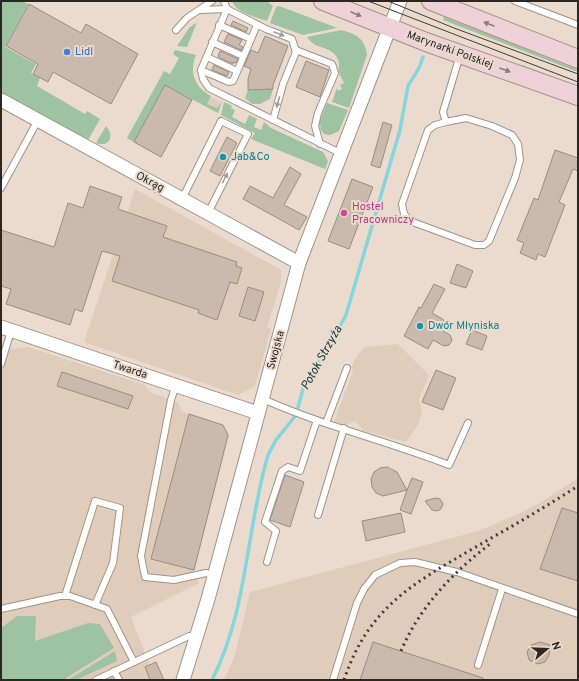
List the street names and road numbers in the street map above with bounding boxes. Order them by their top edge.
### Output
street label: Marynarki Polskiej [405,28,495,72]
street label: Okrąg [133,169,167,195]
street label: Swojska [264,329,288,371]
street label: Twarda [111,358,149,382]

